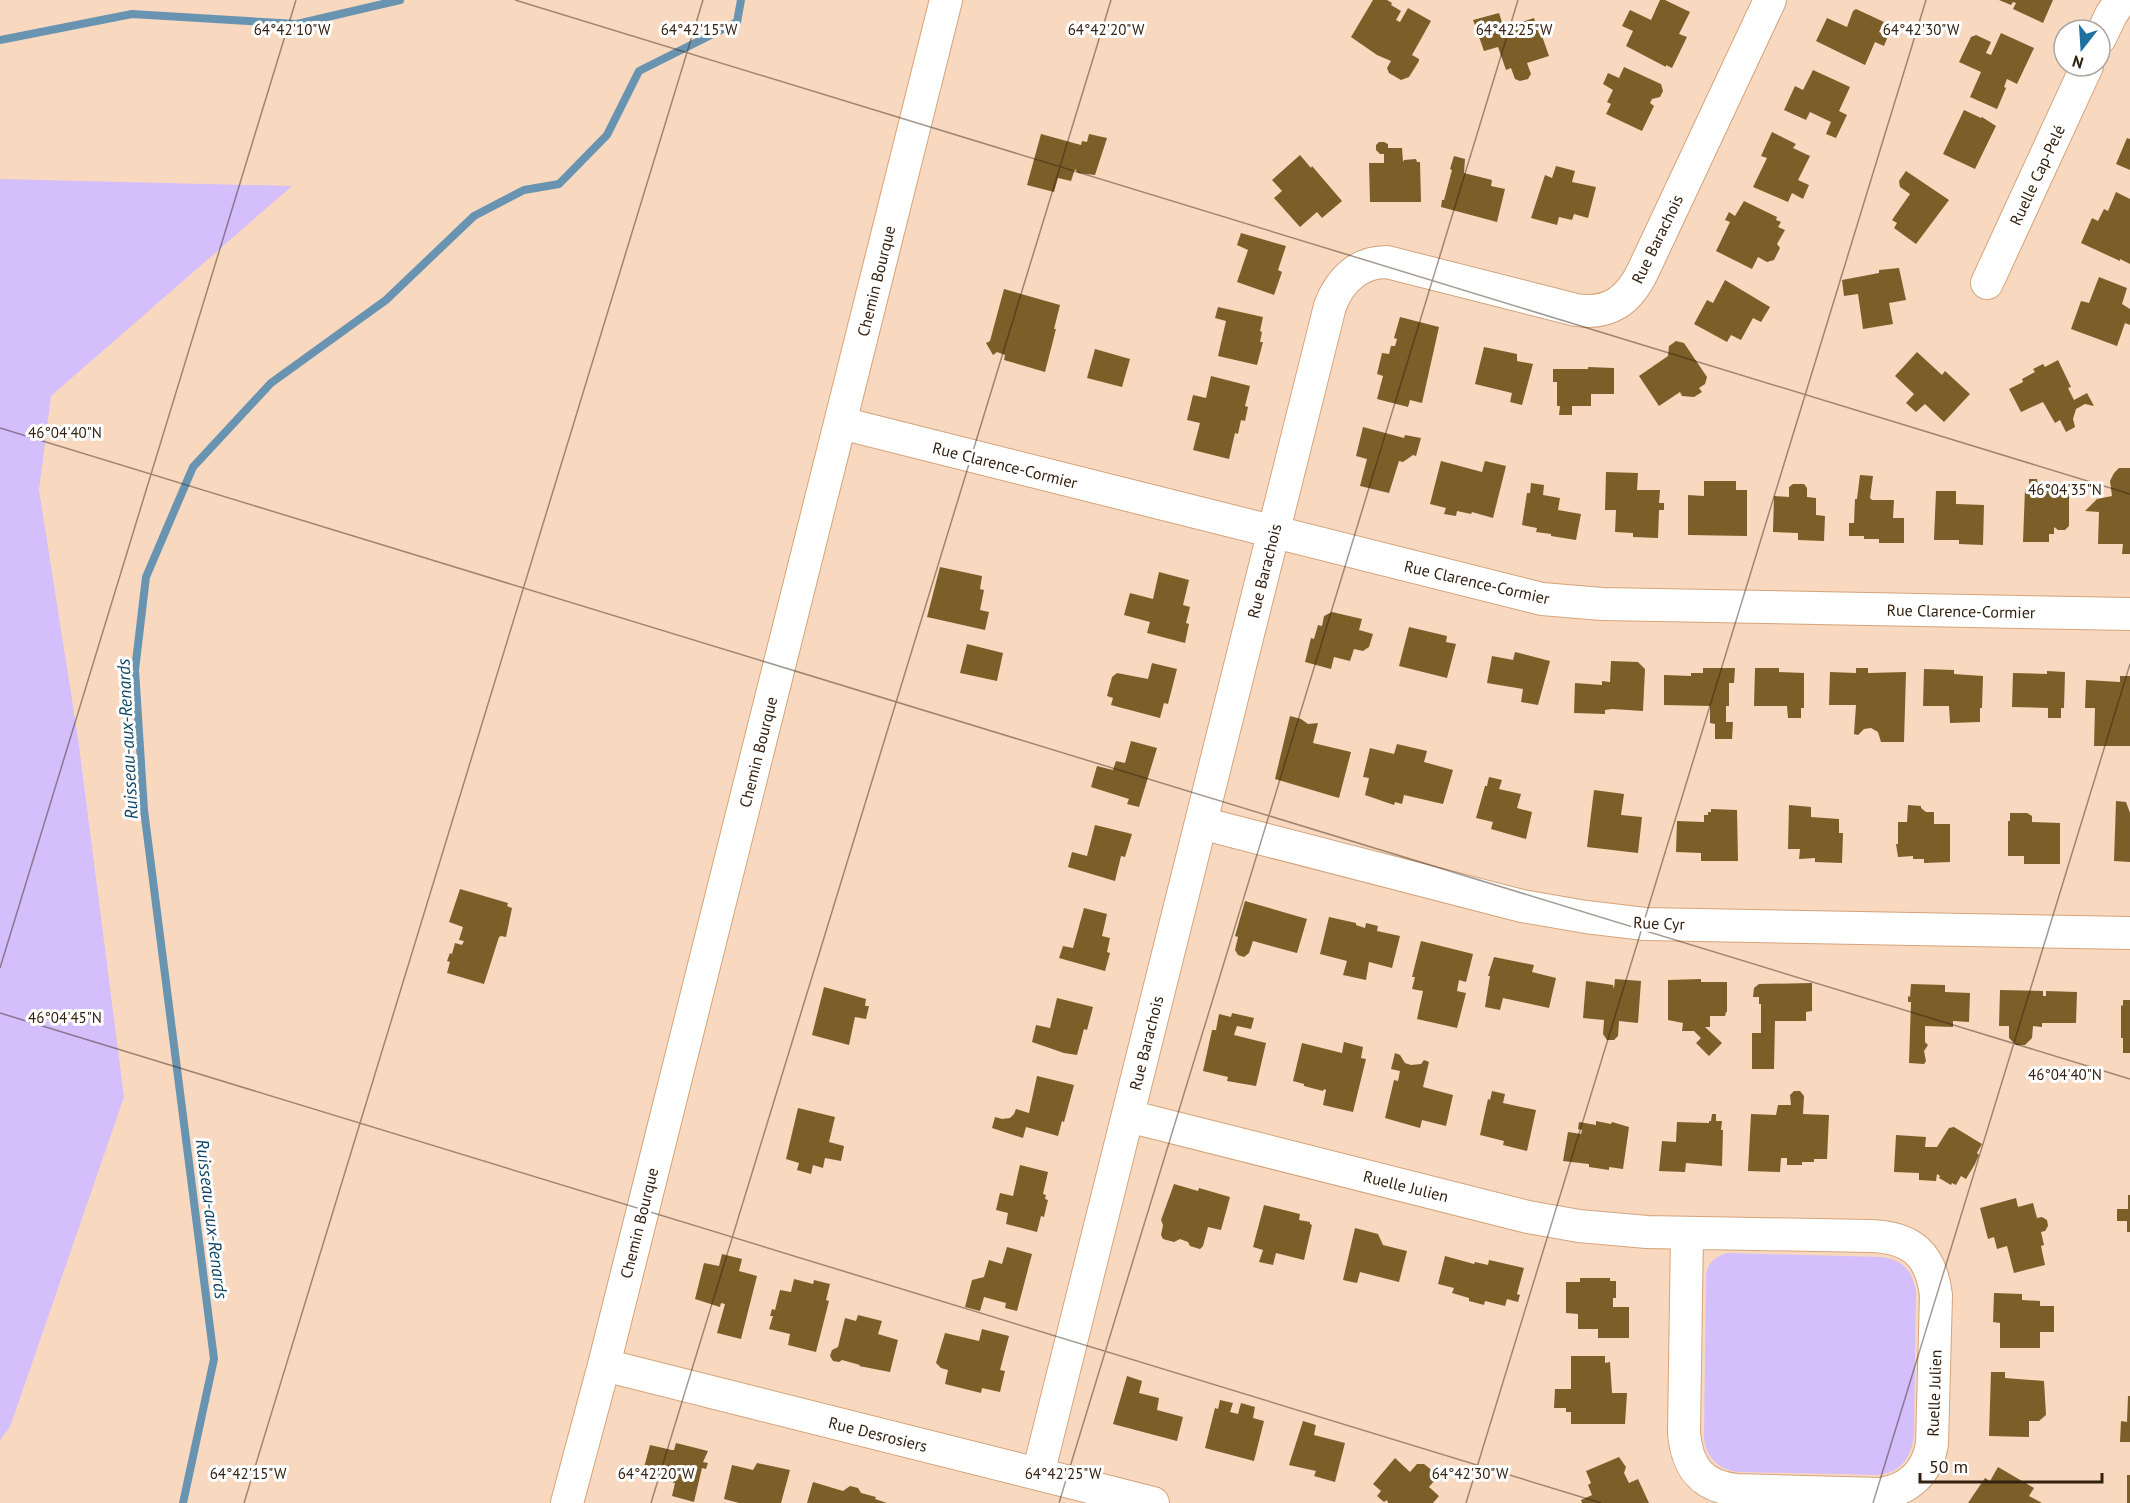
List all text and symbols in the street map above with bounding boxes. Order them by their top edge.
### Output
north arrow [2052,18,2112,78]
text: 64°42'10"W [254,20,331,39]
text: 64°42'15"W [661,20,738,39]
text: 64°42'20"W [1068,20,1145,39]
text: 64°42'25"W [1476,20,1553,39]
text: 64°42'30"W [1883,20,1960,39]
text: N [2070,51,2086,73]
street label: Ruelle Cap-Pelé [2005,122,2069,228]
street label: Rue Barachois [1627,191,1687,287]
street label: Chemin Bourque [853,223,899,339]
text: 46°04'40"N [28,423,102,442]
street label: Rue Clarence-Cormier [930,437,1080,493]
text: 46°04'35"N [2028,480,2102,499]
street label: Rue Barachois [1243,521,1285,620]
street label: Rue Clarence-Cormier [1402,556,1552,609]
street label: Rue Clarence-Cormier [1887,600,2036,622]
water label: Ruisseau-aux-Renards [111,657,143,820]
street label: Chemin Bourque [735,694,781,810]
street label: Rue Cyr [1633,912,1686,934]
street label: Rue Barachois [1125,993,1167,1092]
text: 46°04'45"N [28,1008,102,1027]
text: 46°04'40"N [2028,1065,2102,1084]
water label: Ruisseau-aux-Renards [191,1138,233,1301]
street label: Chemin Bourque [616,1165,662,1281]
street label: Ruelle Julien [1361,1166,1451,1206]
street label: Ruelle Julien [1922,1349,1946,1437]
street label: Rue Desrosiers [827,1412,930,1456]
scale bar [1920,1446,2102,1484]
text: 50 m [1929,1455,1968,1478]
text: 64°42'15"W [210,1464,287,1483]
text: 64°42'20"W [618,1464,695,1483]
text: 64°42'25"W [1025,1464,1102,1483]
text: 64°42'30"W [1432,1464,1509,1483]

